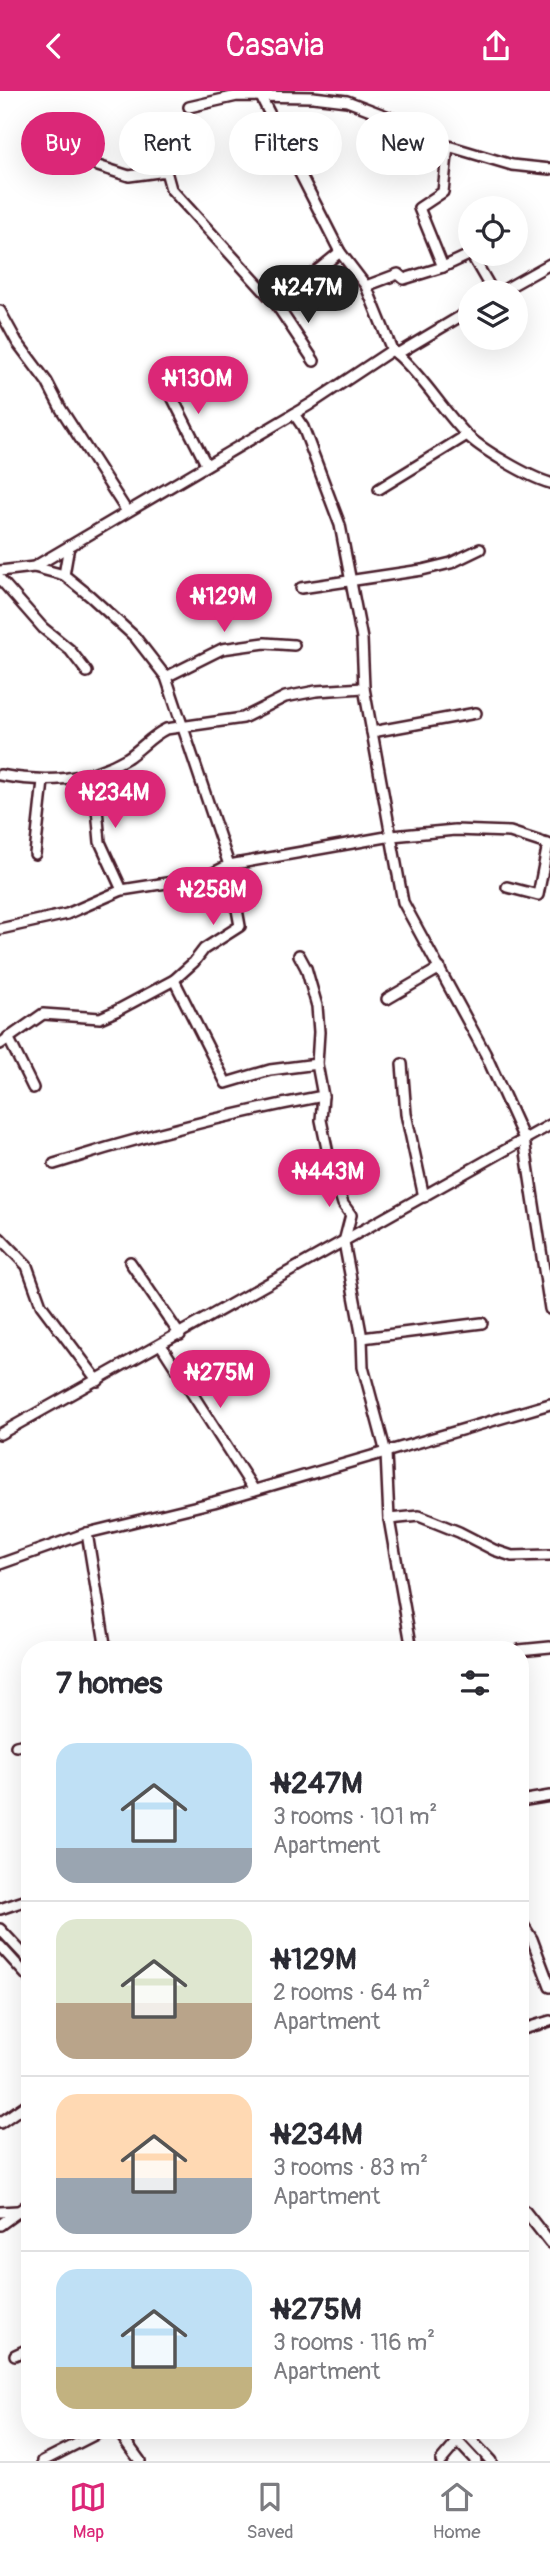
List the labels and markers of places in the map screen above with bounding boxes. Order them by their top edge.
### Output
pin: ₦247M [259,265,357,325]
pin: ₦130M [149,357,247,416]
pin: ₦129M [175,575,273,634]
pin: ₦234M [66,771,164,830]
pin: ₦258M [164,867,262,927]
pin: ₦443M [280,1149,378,1209]
pin: ₦275M [171,1351,269,1410]

